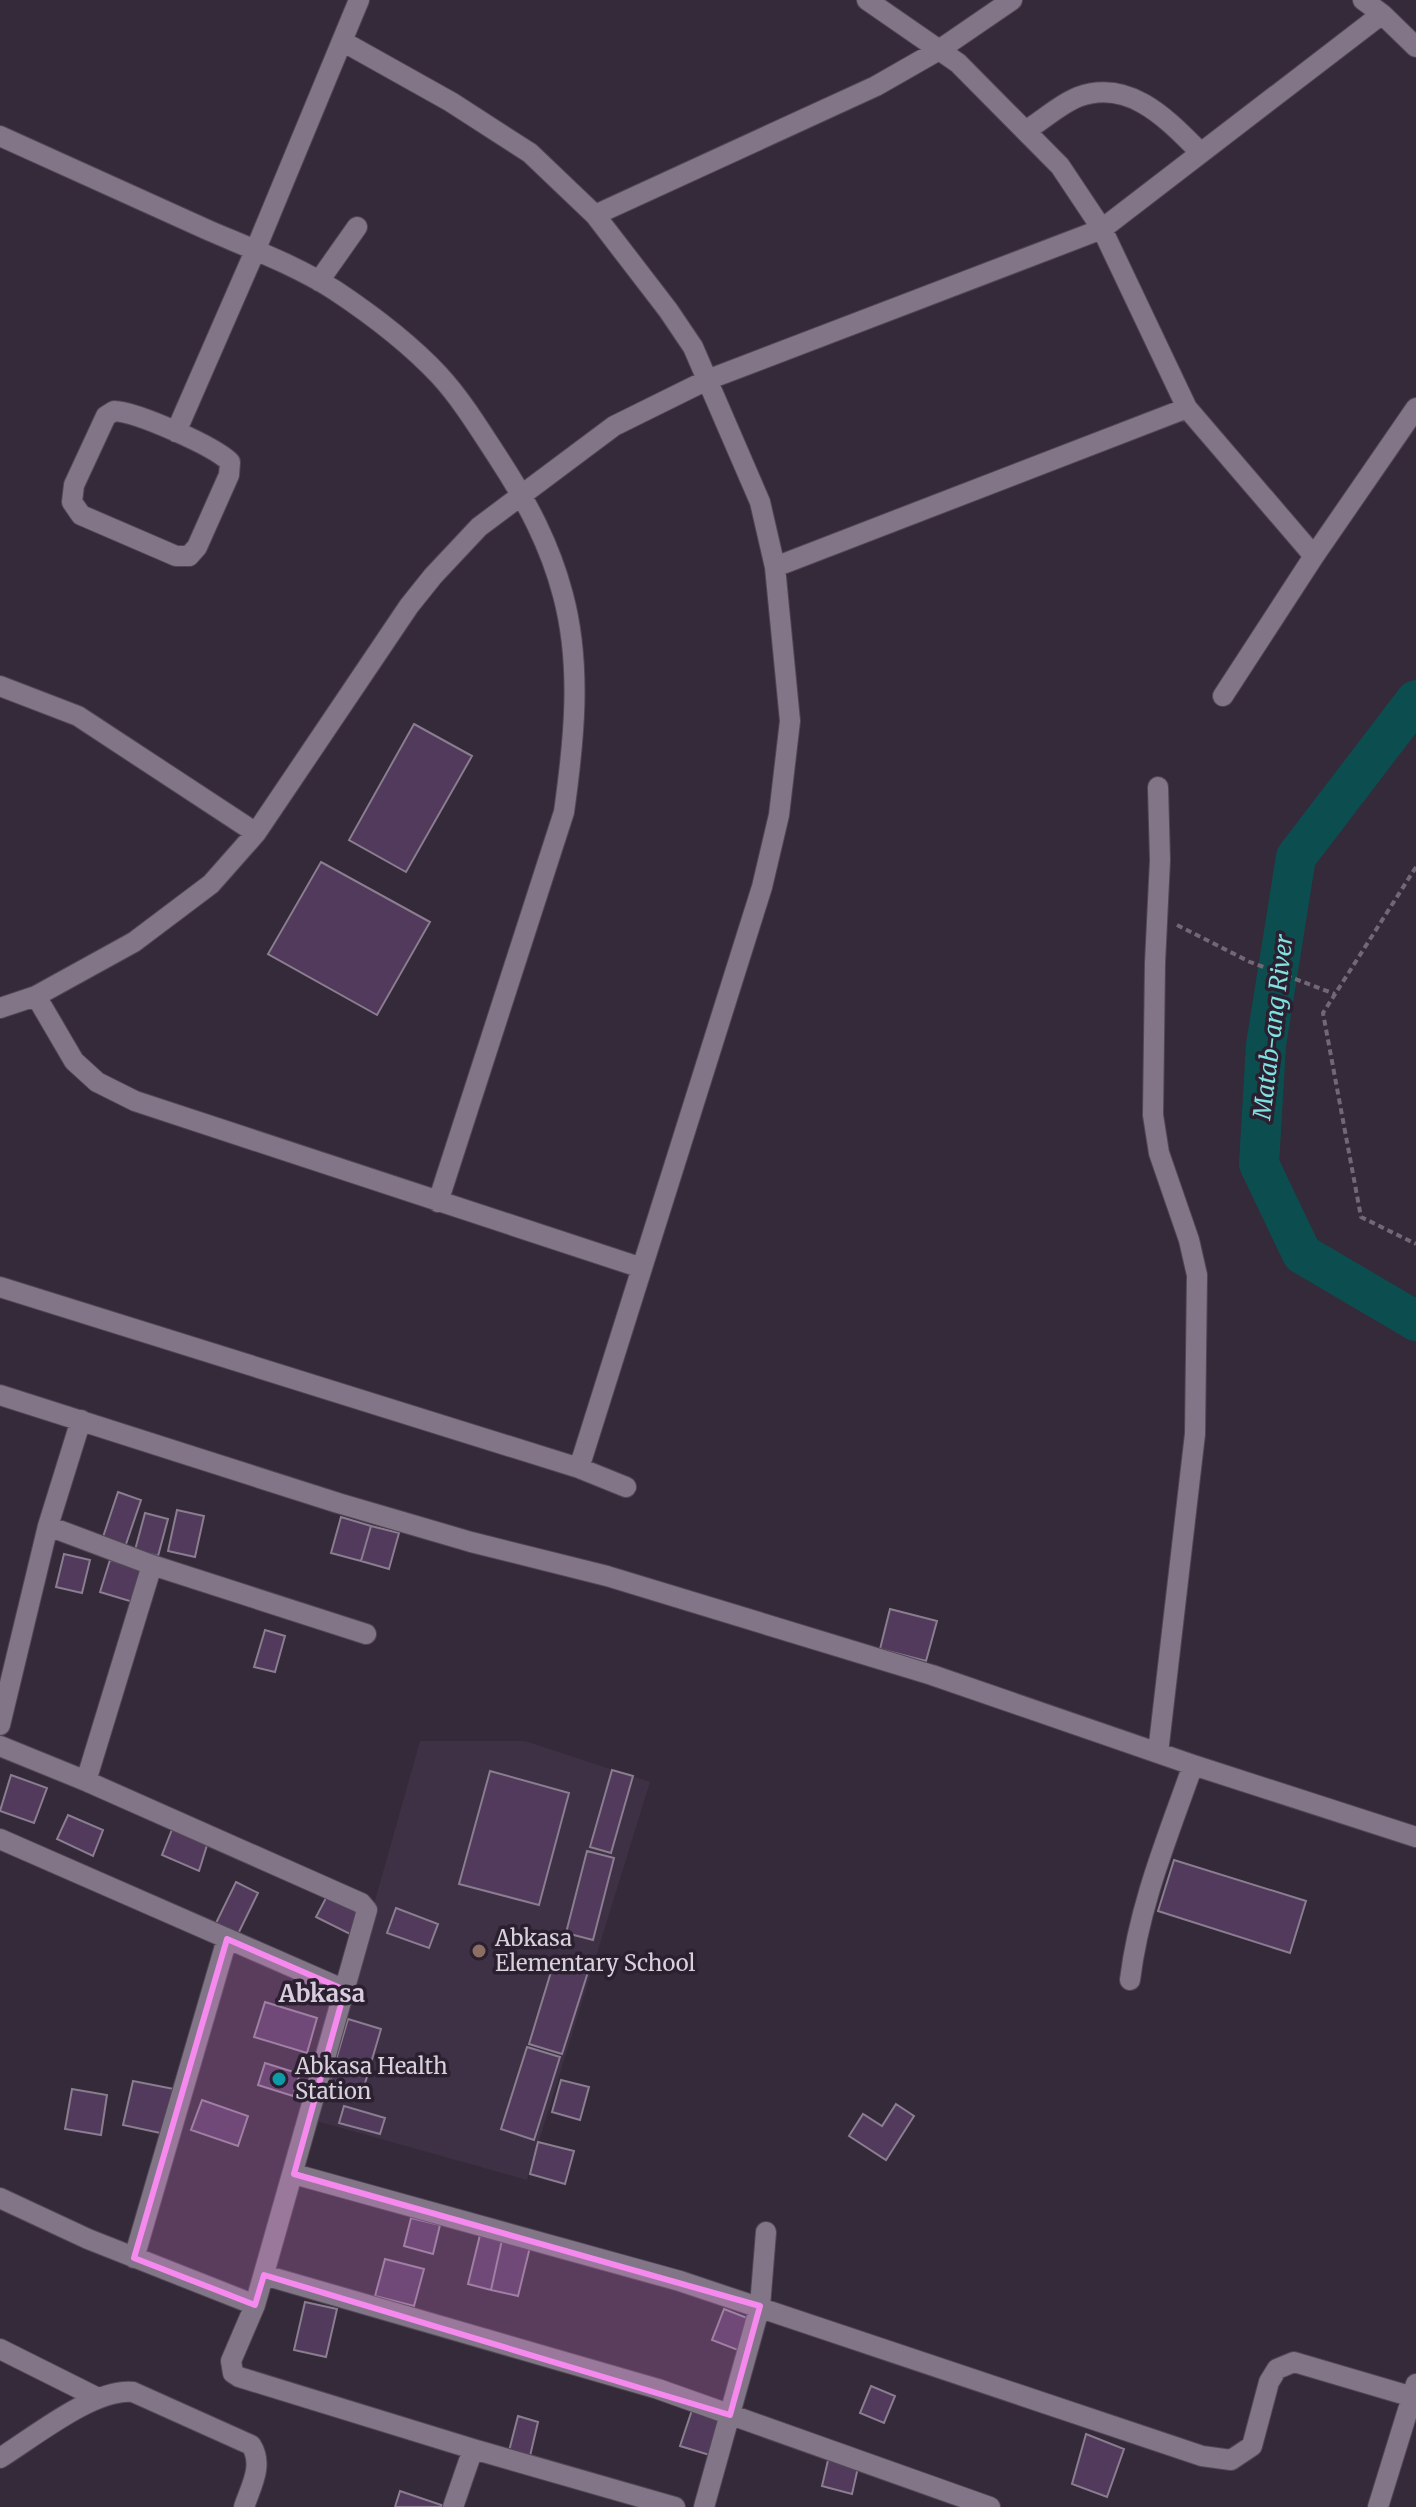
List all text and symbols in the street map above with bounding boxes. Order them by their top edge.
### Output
water label: Matab-ang River [1246,931,1300,1122]
place label: Abkasa Elementary School [494,1924,696,1977]
marker: Abkasa Elementary School [470,1942,488,1960]
district label: Abkasa [278,1978,365,2009]
place label: Abkasa Health Station [294,2052,448,2105]
marker: Abkasa Health Station [270,2070,288,2088]

